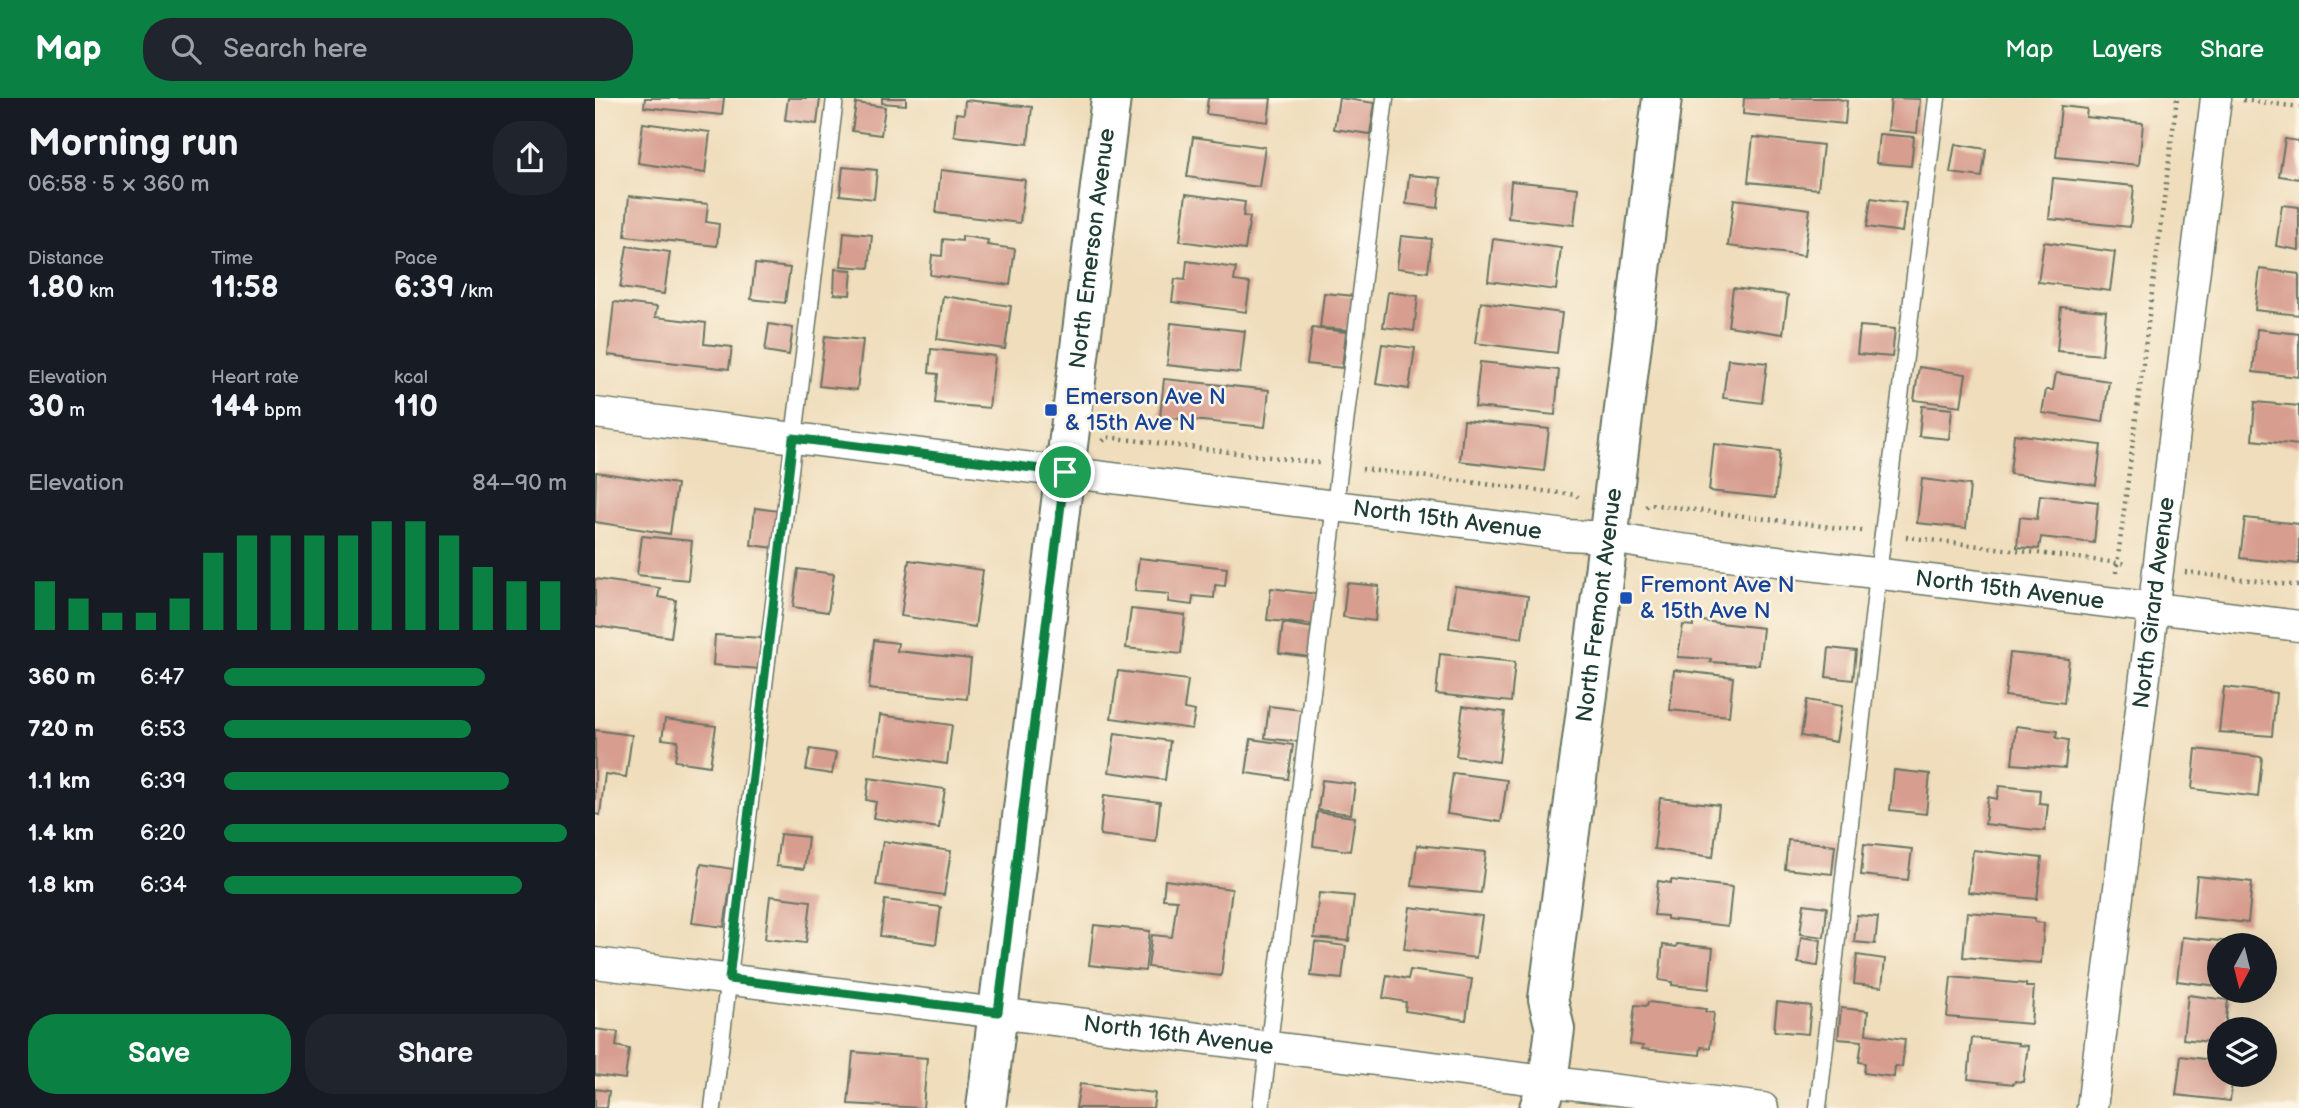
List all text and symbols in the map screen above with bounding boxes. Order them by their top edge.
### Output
search box [143,18,633,81]
text: Map [35,29,101,69]
icon: search [167,30,205,68]
text: Search here [223,34,367,65]
text: Map [2005,35,2053,64]
text: Layers [2091,35,2162,64]
text: Share [2200,35,2264,64]
text: Morning run [28,121,239,166]
button: share [493,121,567,195]
street label: North Emerson Avenue [1064,127,1121,370]
text: 06:58 · 5 × 360 m [28,170,210,198]
text: Distance [28,247,104,270]
text: Time [211,247,253,270]
text: Pace [394,247,437,270]
text: 1.80 [28,270,84,306]
text: 11:58 [211,270,279,306]
text: 6:39 [394,270,454,306]
text: km [84,280,114,303]
text: /km [454,280,493,303]
text: Elevation [28,366,107,389]
text: Heart rate [211,366,299,389]
text: kcal [394,366,428,389]
place label: Emerson Ave N & 15th Ave N [1065,383,1226,437]
text: 30 [28,389,64,425]
text: 144 [211,389,259,425]
text: 110 [394,389,438,425]
text: m [64,399,85,422]
text: bpm [259,399,302,422]
marker: Emerson Ave N & 15th Ave N [1043,402,1059,418]
pin [1035,442,1095,502]
icon: arrive [1046,453,1084,491]
text: Elevation [28,469,124,497]
text: 84–90 m [472,469,567,497]
street label: North Fremont Avenue [1571,486,1628,724]
street label: North 15th Avenue [1351,494,1543,546]
street label: North Girard Avenue [2127,495,2181,710]
street label: North 15th Avenue [1914,564,2106,616]
place label: Fremont Ave N & 15th Ave N [1640,571,1795,625]
marker: Fremont Ave N & 15th Ave N [1618,590,1634,606]
text: 360 m [28,663,96,691]
text: 6:47 [140,663,184,691]
text: 720 m [28,715,94,743]
text: 6:53 [140,715,186,743]
text: 1.1 km [28,767,90,795]
text: 6:39 [140,767,186,795]
text: 1.4 km [28,819,94,847]
text: 6:20 [140,819,186,847]
text: 1.8 km [28,871,94,899]
text: 6:34 [140,871,187,899]
north arrow [2207,933,2277,1003]
map controls [2207,933,2277,1087]
street label: North 16th Avenue [1082,1010,1275,1061]
button: Save [28,1014,291,1094]
button: Share [305,1014,567,1094]
button: layers [2207,1017,2277,1087]

